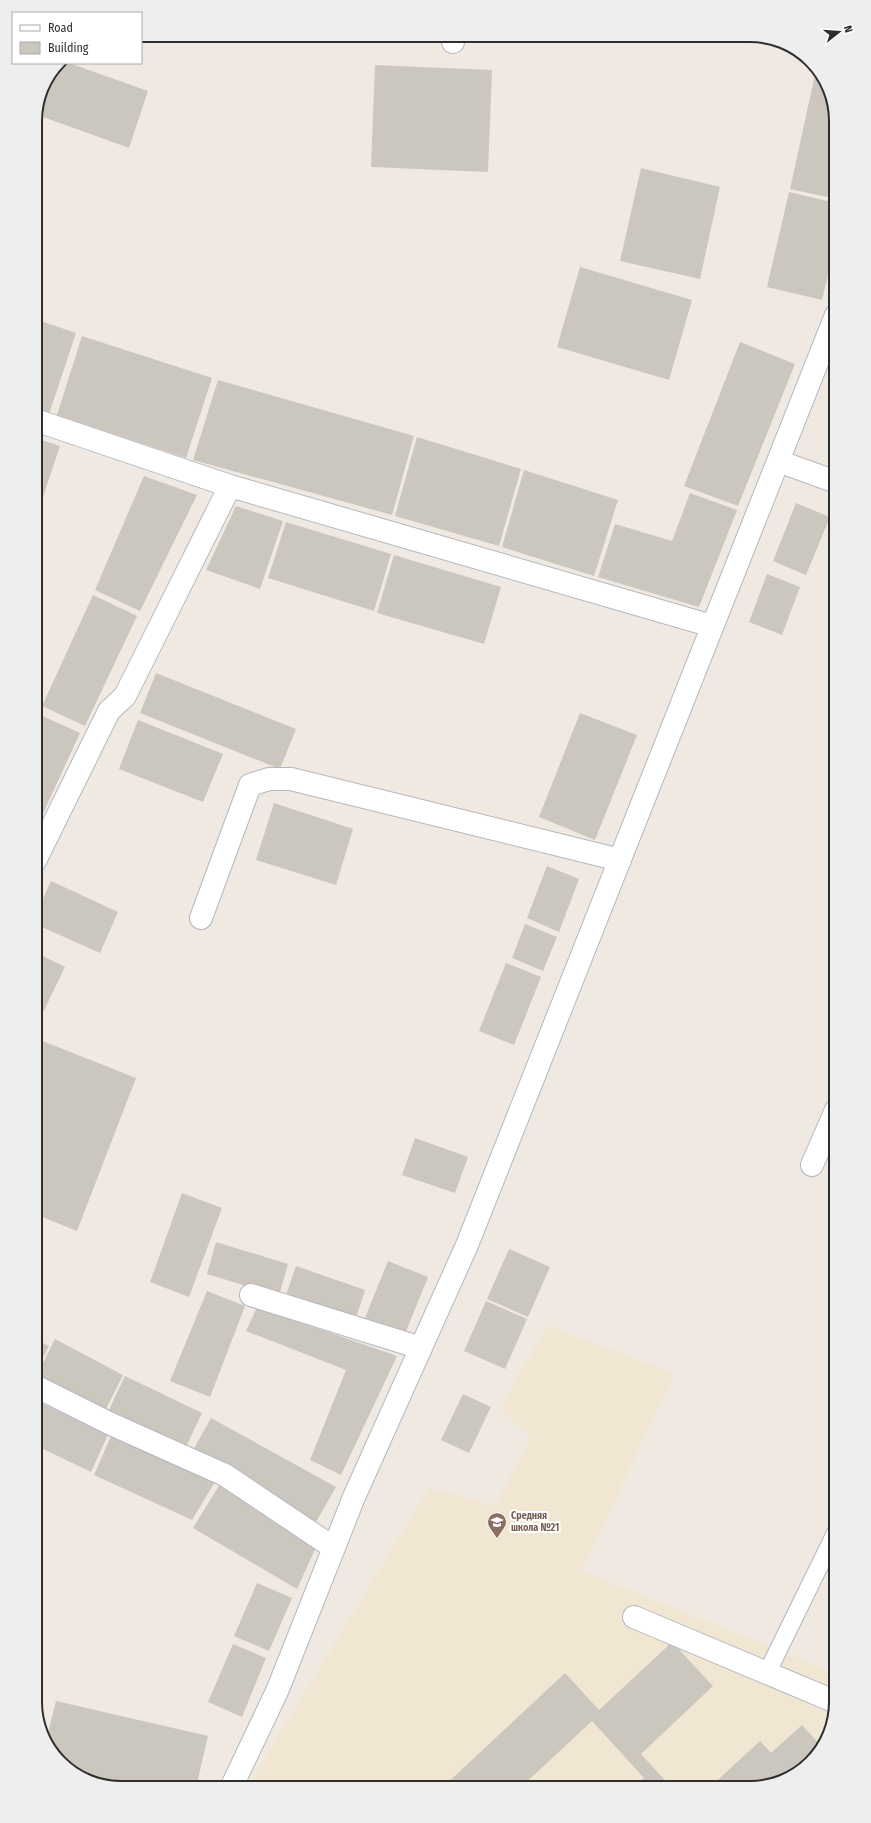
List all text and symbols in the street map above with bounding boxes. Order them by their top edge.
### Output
legend [12,12,142,64]
north arrow [819,12,859,52]
text: Road [48,21,73,35]
text: N [841,24,855,34]
text: Building [48,41,89,55]
place label: Средняя школа №21 [511,1510,559,1534]
school or university icon: Средняя школа №21 [486,1511,508,1539]

